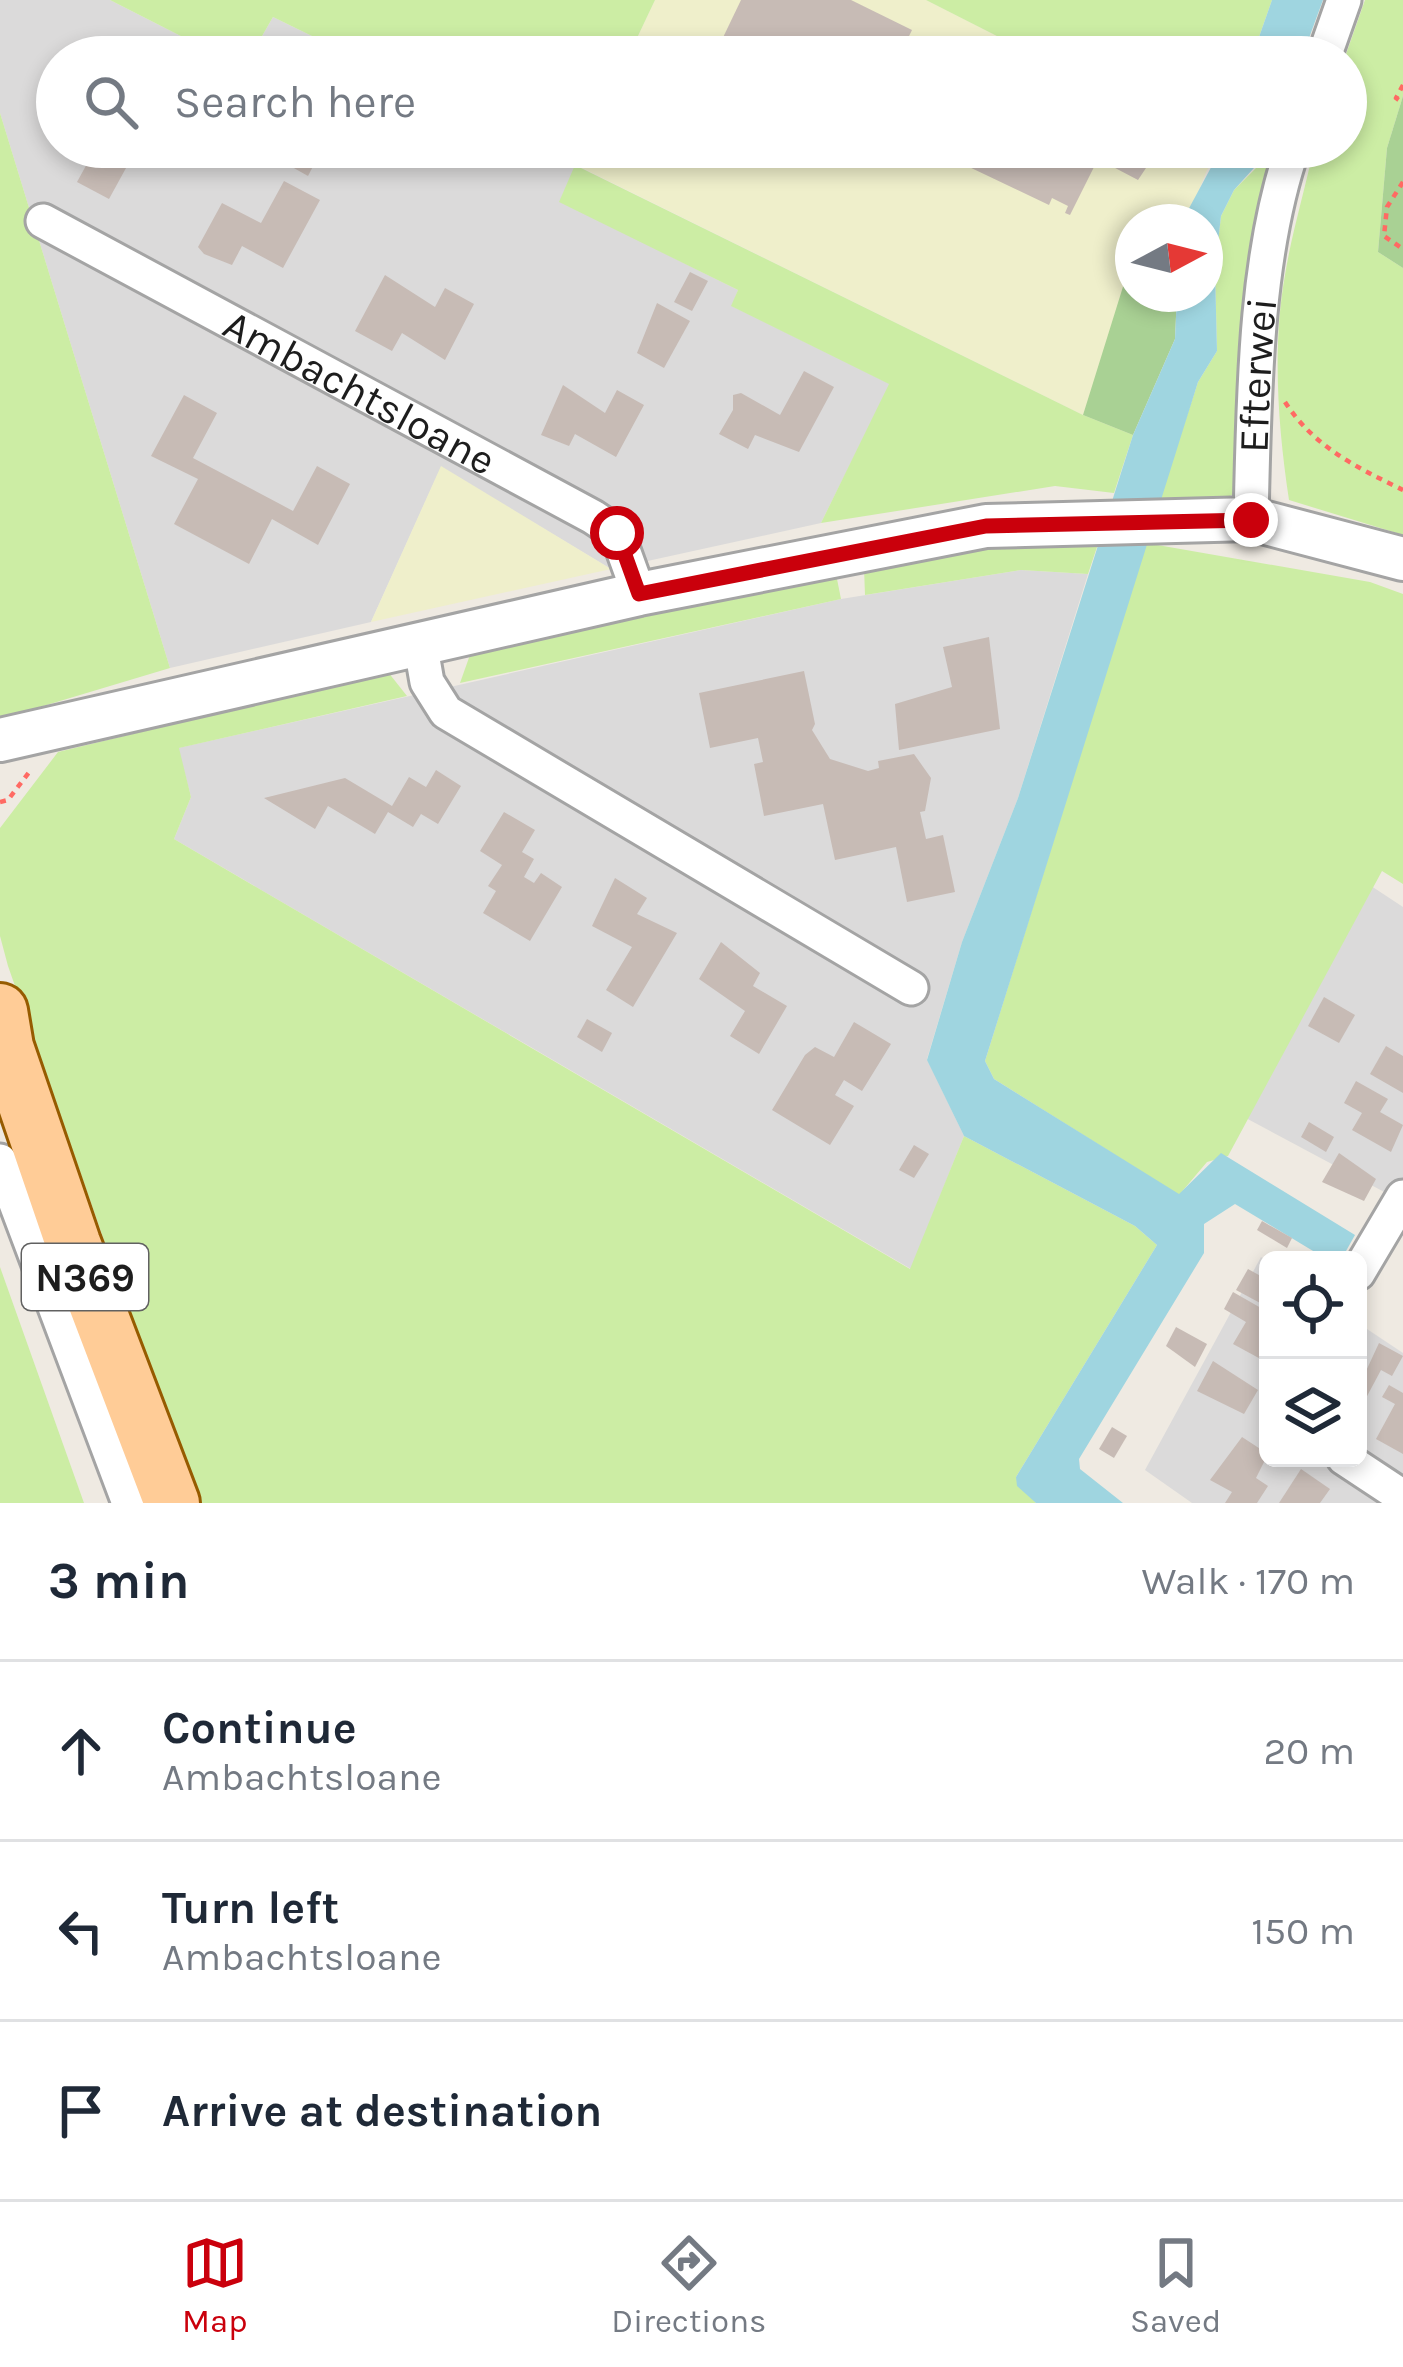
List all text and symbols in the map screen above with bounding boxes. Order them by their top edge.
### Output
search box [36,36,1367,168]
icon: search [78,69,144,135]
text: Search here [174,76,416,128]
north arrow [1115,204,1223,312]
street label: Efterwei [1229,295,1287,453]
street label: Ambachtsloane [215,299,504,486]
route end [1224,493,1278,547]
route start [590,506,644,560]
road number: N369 [22,1244,148,1310]
map controls [1259,1251,1367,1467]
button: locate [1259,1251,1367,1359]
button: layers [1259,1359,1367,1467]
text: 3 min [48,1551,190,1611]
text: Walk · 170 m [1141,1558,1355,1604]
text: Continue [162,1702,357,1754]
icon: ahead [48,1718,114,1784]
text: 20 m [1264,1728,1355,1774]
text: Ambachtsloane [162,1754,442,1800]
text: Turn left [162,1882,339,1934]
icon: left [48,1898,114,1964]
text: 150 m [1251,1908,1355,1954]
text: Ambachtsloane [162,1934,442,1980]
icon: arrive [48,2078,114,2144]
text: Arrive at destination [162,2085,602,2137]
tab: Map [182,2230,248,2340]
tab: Directions [611,2230,766,2340]
tab: Saved [1130,2230,1221,2340]

